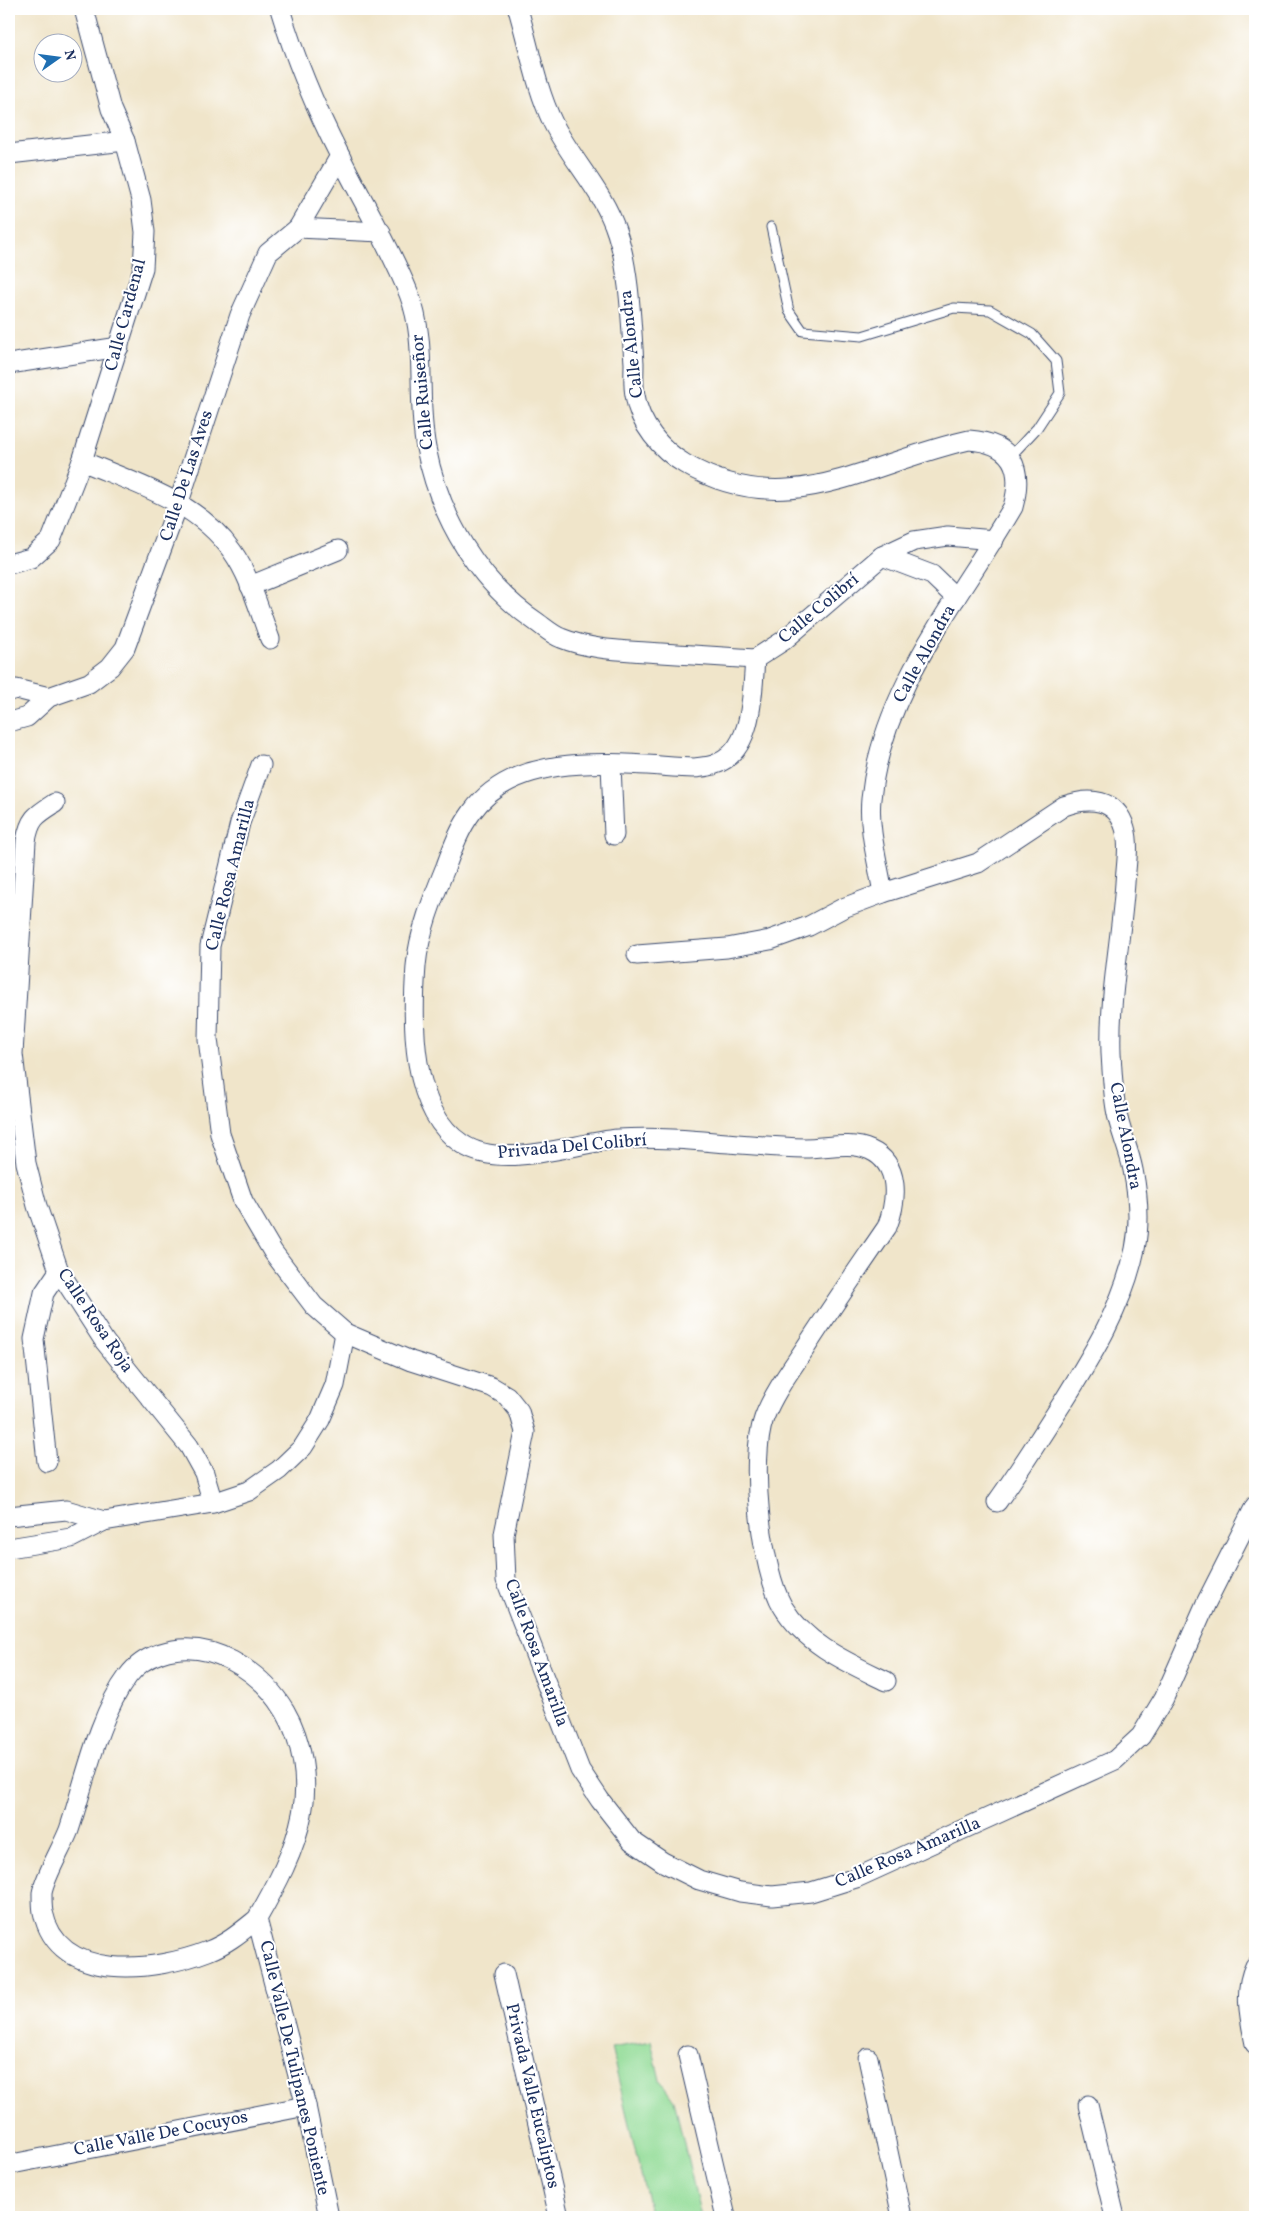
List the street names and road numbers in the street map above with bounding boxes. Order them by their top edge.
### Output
street label: Calle Cardenal [99,256,153,374]
street label: Calle Alondra [614,289,650,399]
street label: Calle Ruiseñor [405,333,440,451]
street label: Calle De Las Aves [154,407,220,545]
street label: Calle Colibrí [773,567,865,650]
street label: Calle Alondra [888,600,962,708]
street label: Calle Rosa Amarilla [200,796,262,954]
street label: Calle Alondra [1102,1080,1148,1192]
street label: Privada Del Colibrí [496,1128,648,1166]
street label: Calle Rosa Roja [51,1264,139,1378]
street label: Calle Rosa Amarilla [498,1576,574,1730]
street label: Calle Rosa Amarilla [831,1811,985,1895]
street label: Calle Valle De Tulipanes Poniente [253,1938,335,2198]
street label: Privada Valle Eucaliptos [499,2001,565,2191]
street label: Calle Valle De Cocuyos [72,2105,250,2163]

